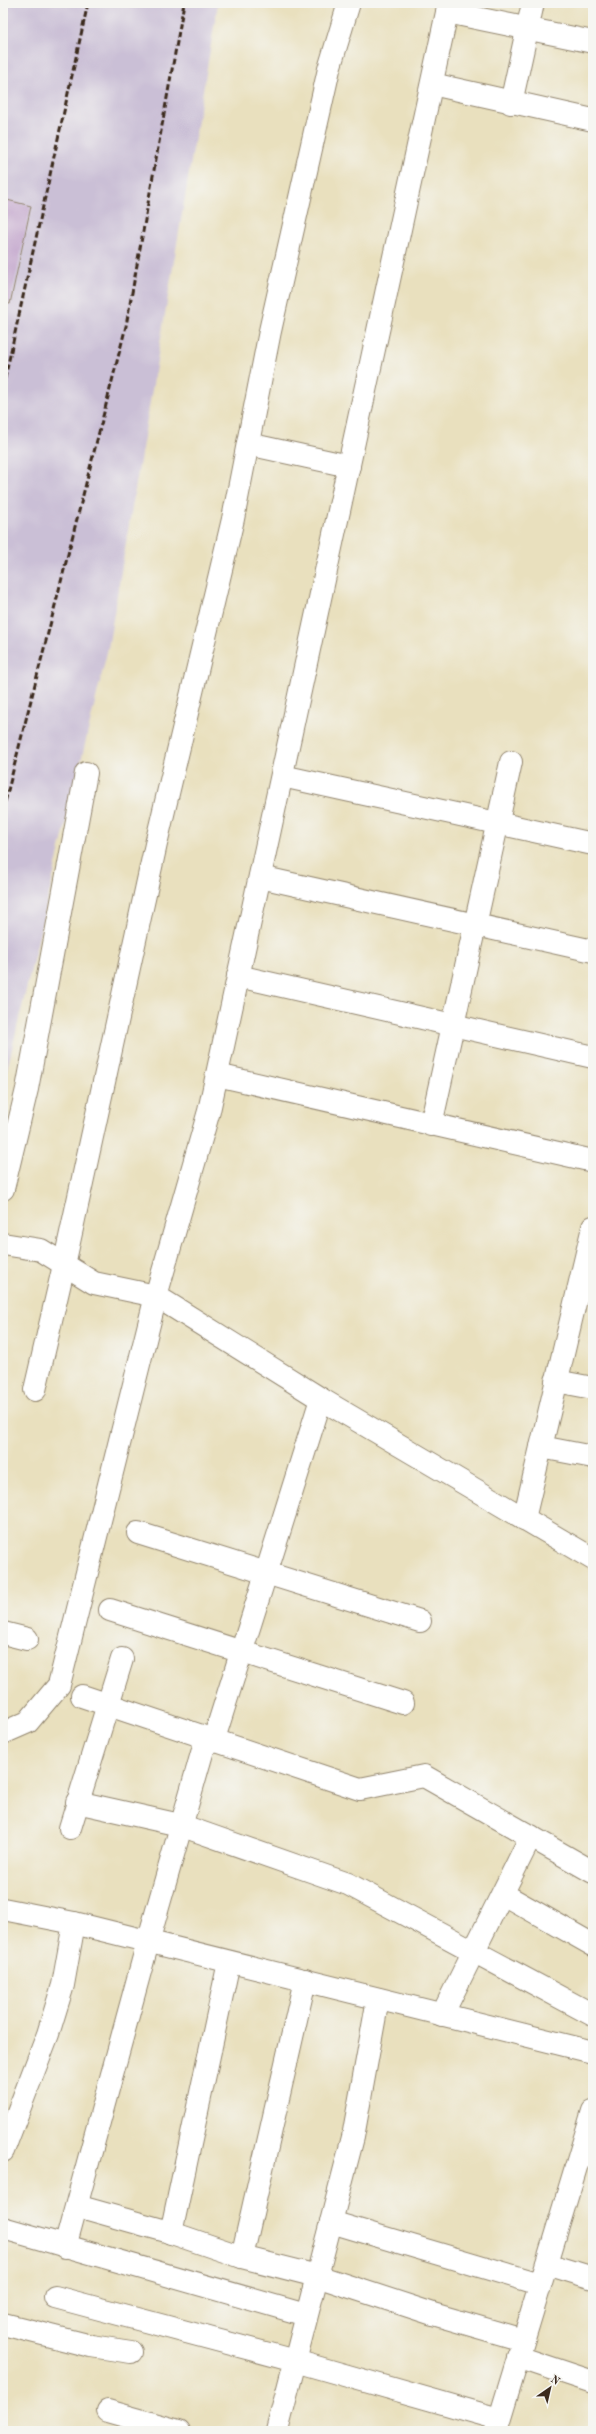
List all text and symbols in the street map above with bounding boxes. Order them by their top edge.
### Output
north arrow [530,2368,570,2408]
text: N [548,2374,562,2388]

